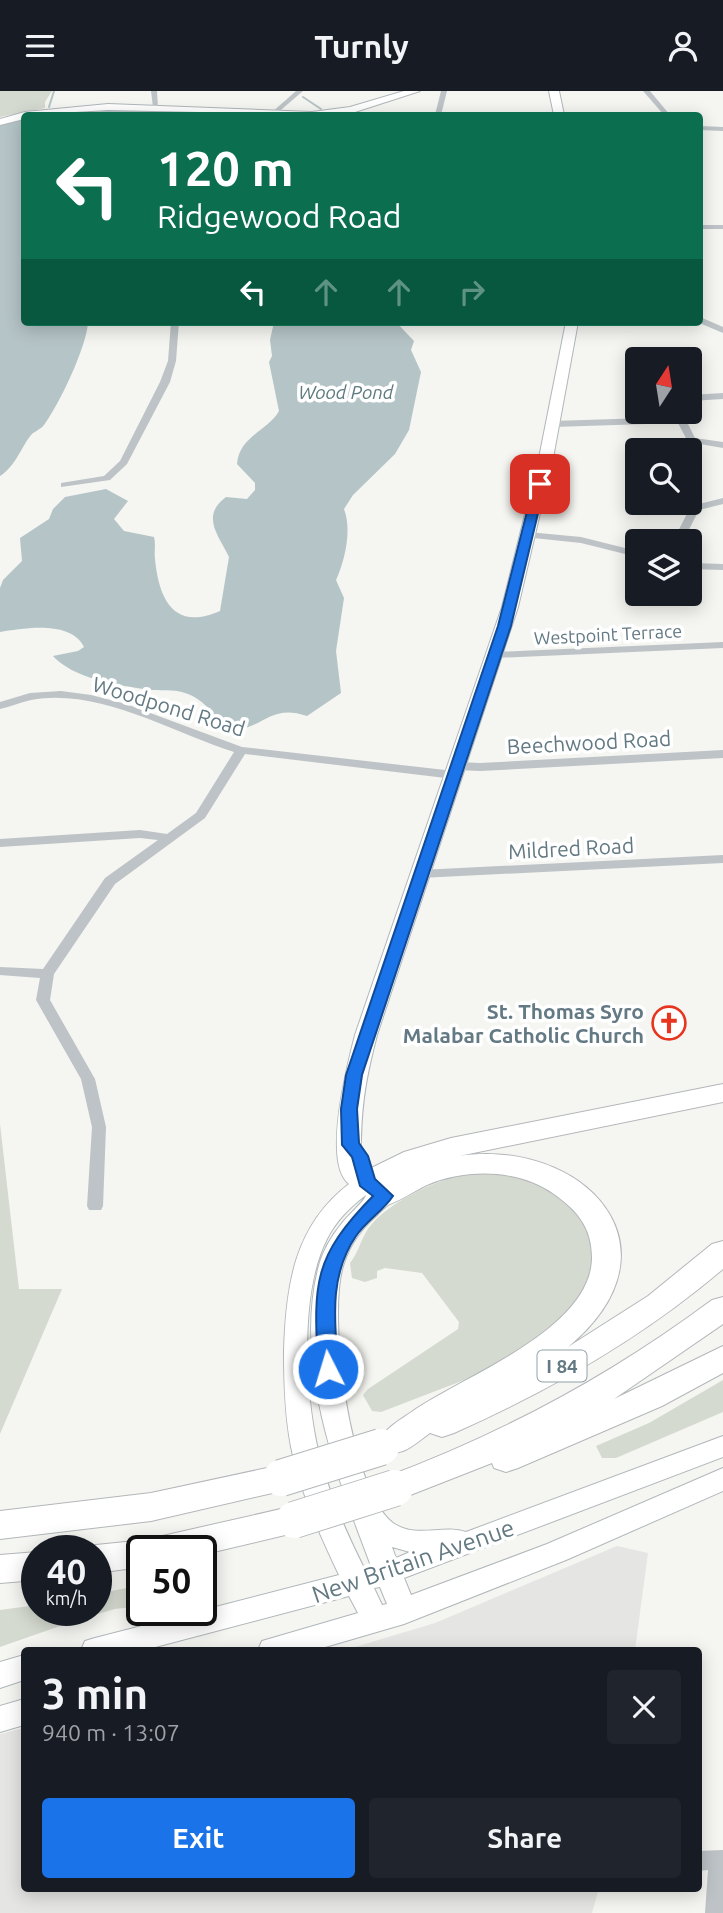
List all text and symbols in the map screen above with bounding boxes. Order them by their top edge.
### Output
icon: menu [21,27,59,65]
icon: person [664,27,702,65]
text: Turnly [314,28,409,64]
icon: left [42,140,133,231]
text: 120 m [157,140,294,195]
text: Ridgewood Road [157,198,402,234]
icon: left [234,273,272,311]
icon: ahead [307,273,345,311]
icon: ahead [380,273,418,311]
icon: right [453,273,491,311]
north arrow [625,347,702,423]
map controls [625,347,702,606]
water label: Wood Pond [299,381,395,403]
button: search [625,438,702,515]
pin [510,454,570,514]
icon: arrive [521,465,559,503]
button: layers [625,529,702,606]
street label: Westpoint Terrace [533,620,683,648]
street label: Woodpond Road [90,671,248,741]
street label: Beechwood Road [506,726,672,758]
street label: Mildred Road [507,833,635,863]
place label: St. Thomas Syro Malabar Catholic Church [403,999,644,1047]
church icon: St. Thomas Syro Malabar Catholic Church [650,1004,688,1042]
position arrow [291,1332,365,1406]
road number: I 84 [538,1351,586,1381]
street label: New Britain Avenue [308,1514,518,1608]
speed limit sign: 50 [126,1535,217,1626]
text: 40 [47,1551,86,1591]
text: km/h [46,1588,87,1608]
text: 3 min [42,1670,148,1717]
button: close [607,1670,681,1744]
text: 940 m · 13:07 [42,1720,180,1745]
button: Exit [42,1798,355,1878]
button: Share [369,1798,681,1878]

